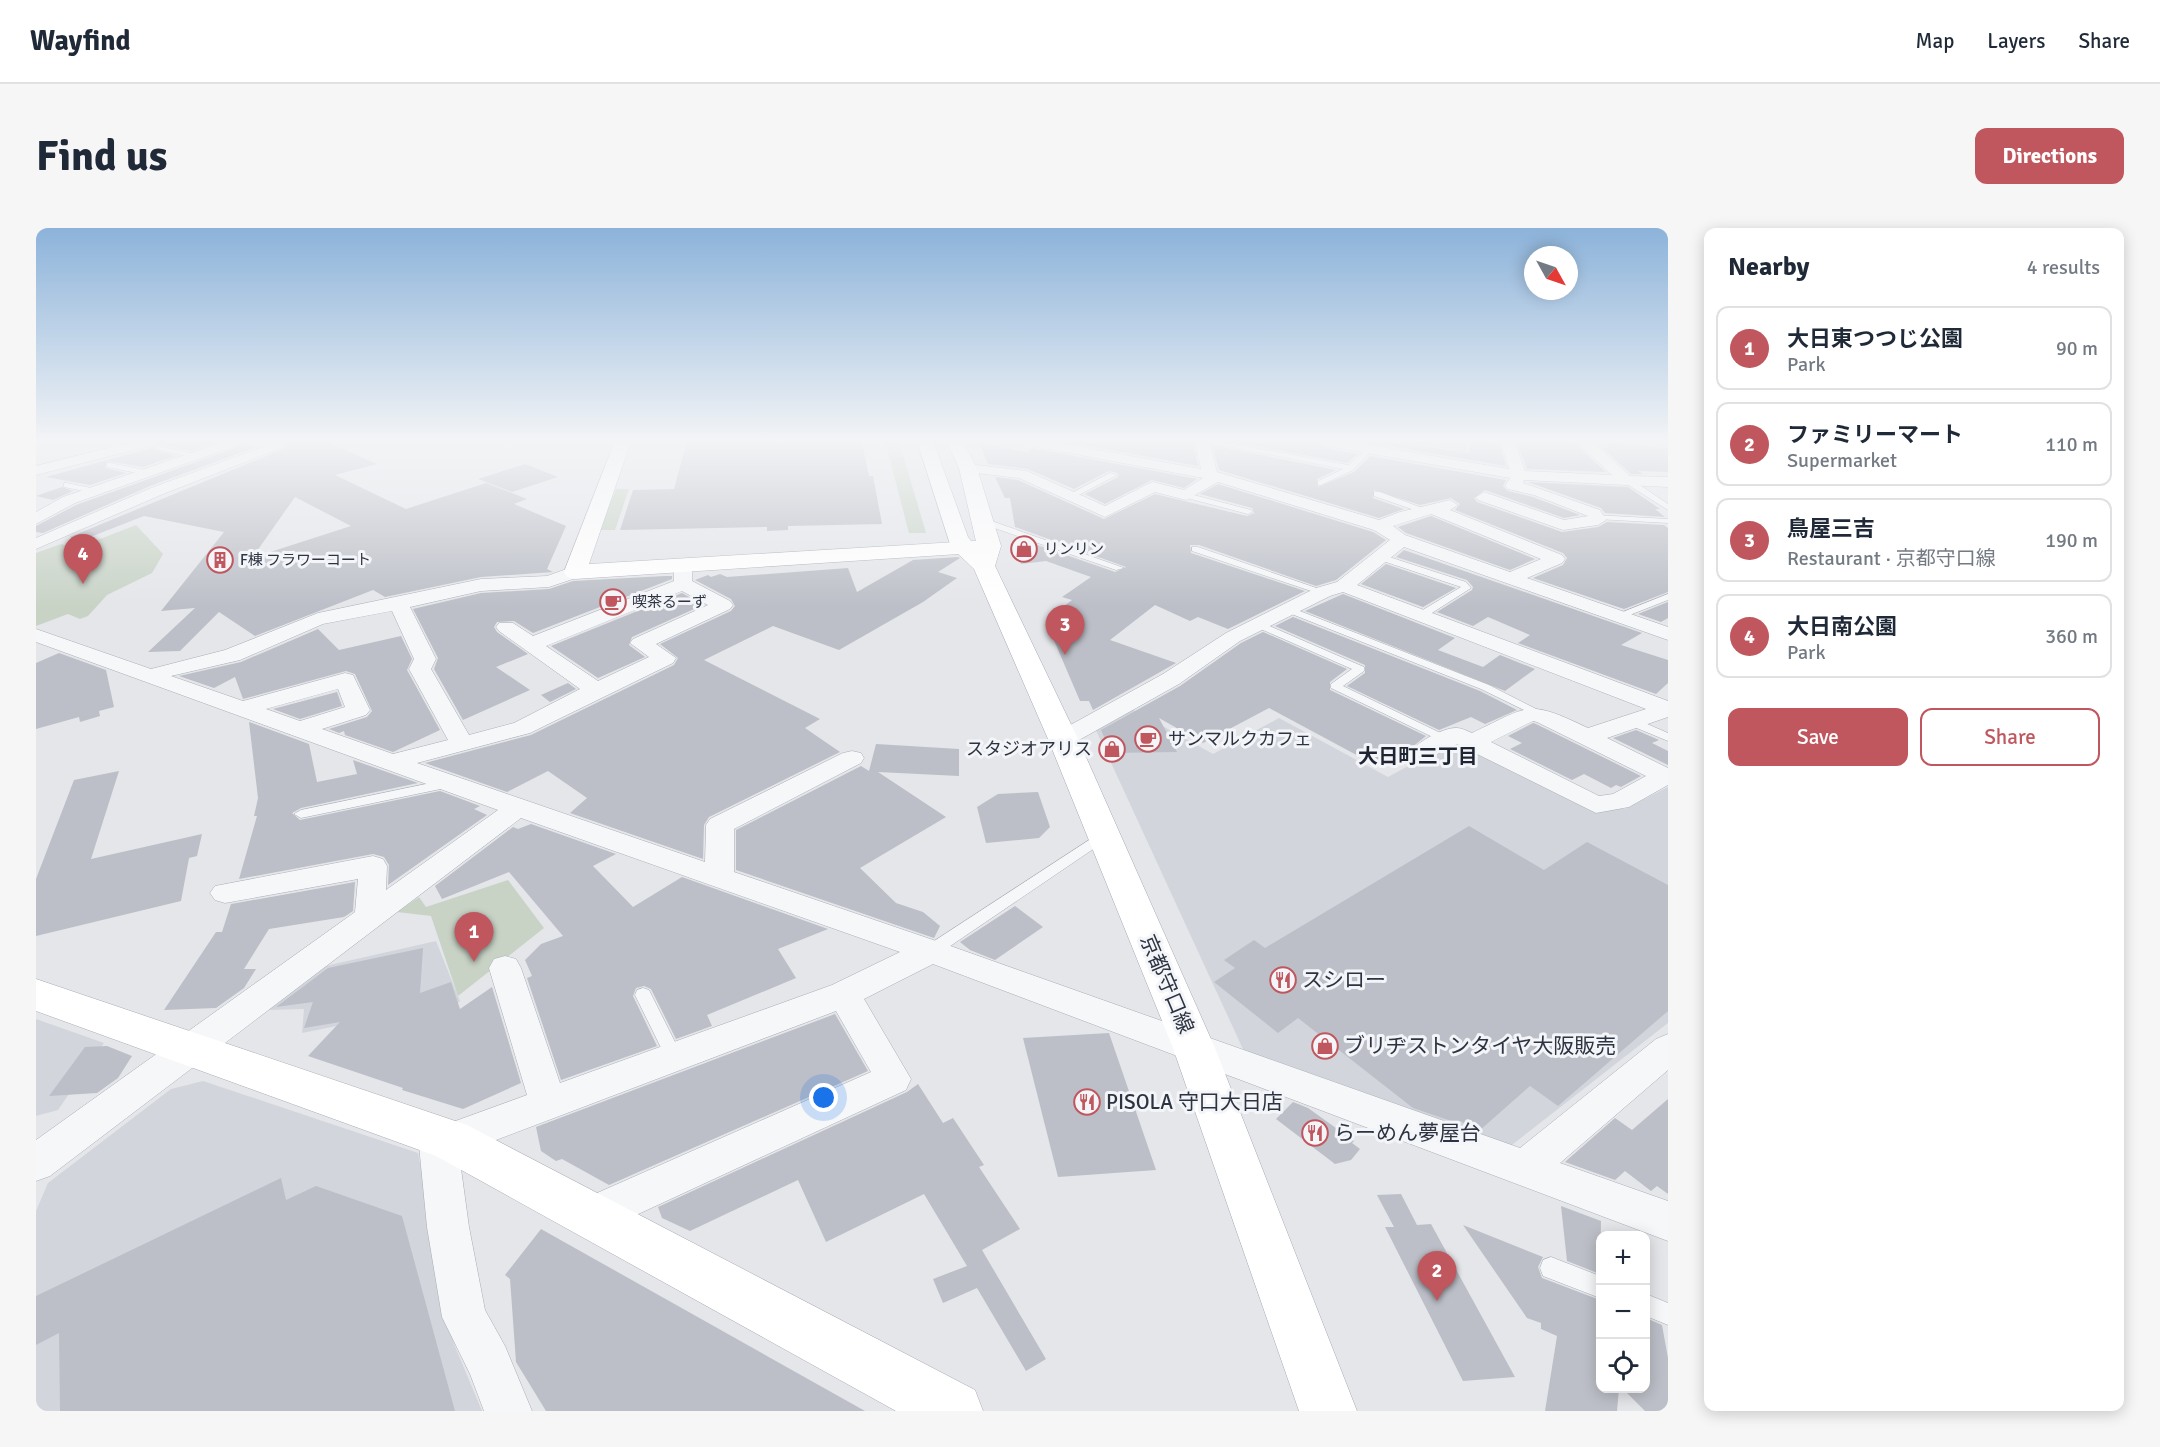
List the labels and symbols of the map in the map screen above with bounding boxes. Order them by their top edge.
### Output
north arrow [1524,246,1578,300]
pin: 4 [64,534,102,584]
shop icon: リンリン [1009,534,1039,564]
place label: リンリン [1044,540,1104,558]
building icon: F棟 フラワーコート [205,545,235,575]
place label: F棟 フラワーコート [240,551,371,569]
cafe icon: 喫茶るーず [598,587,628,617]
place label: 喫茶るーず [632,593,707,611]
pin: 3 [1046,606,1084,655]
cafe icon: サンマルクカフェ [1133,724,1163,754]
place label: サンマルクカフェ [1168,728,1312,750]
shop icon: スタジオアリス [1097,734,1127,764]
place label: スタジオアリス [966,738,1092,760]
district label: 大日町三丁目 [1358,744,1478,769]
pin: 1 [454,912,494,962]
street label: 京都守口線 [1135,931,1199,1037]
restaurant icon: スシロー [1268,965,1298,995]
place label: スシロー [1302,967,1386,993]
shop icon: ブリヂストンタイヤ大阪販売 [1310,1031,1340,1061]
place label: ブリヂストンタイヤ大阪販売 [1344,1033,1616,1059]
your location [809,1083,838,1112]
restaurant icon: PISOLA 守口大日店 [1072,1087,1102,1117]
place label: PISOLA 守口大日店 [1106,1089,1283,1115]
restaurant icon: らーめん夢屋台 [1300,1118,1330,1148]
place label: らーめん夢屋台 [1334,1120,1481,1146]
pin: 2 [1418,1252,1456,1301]

